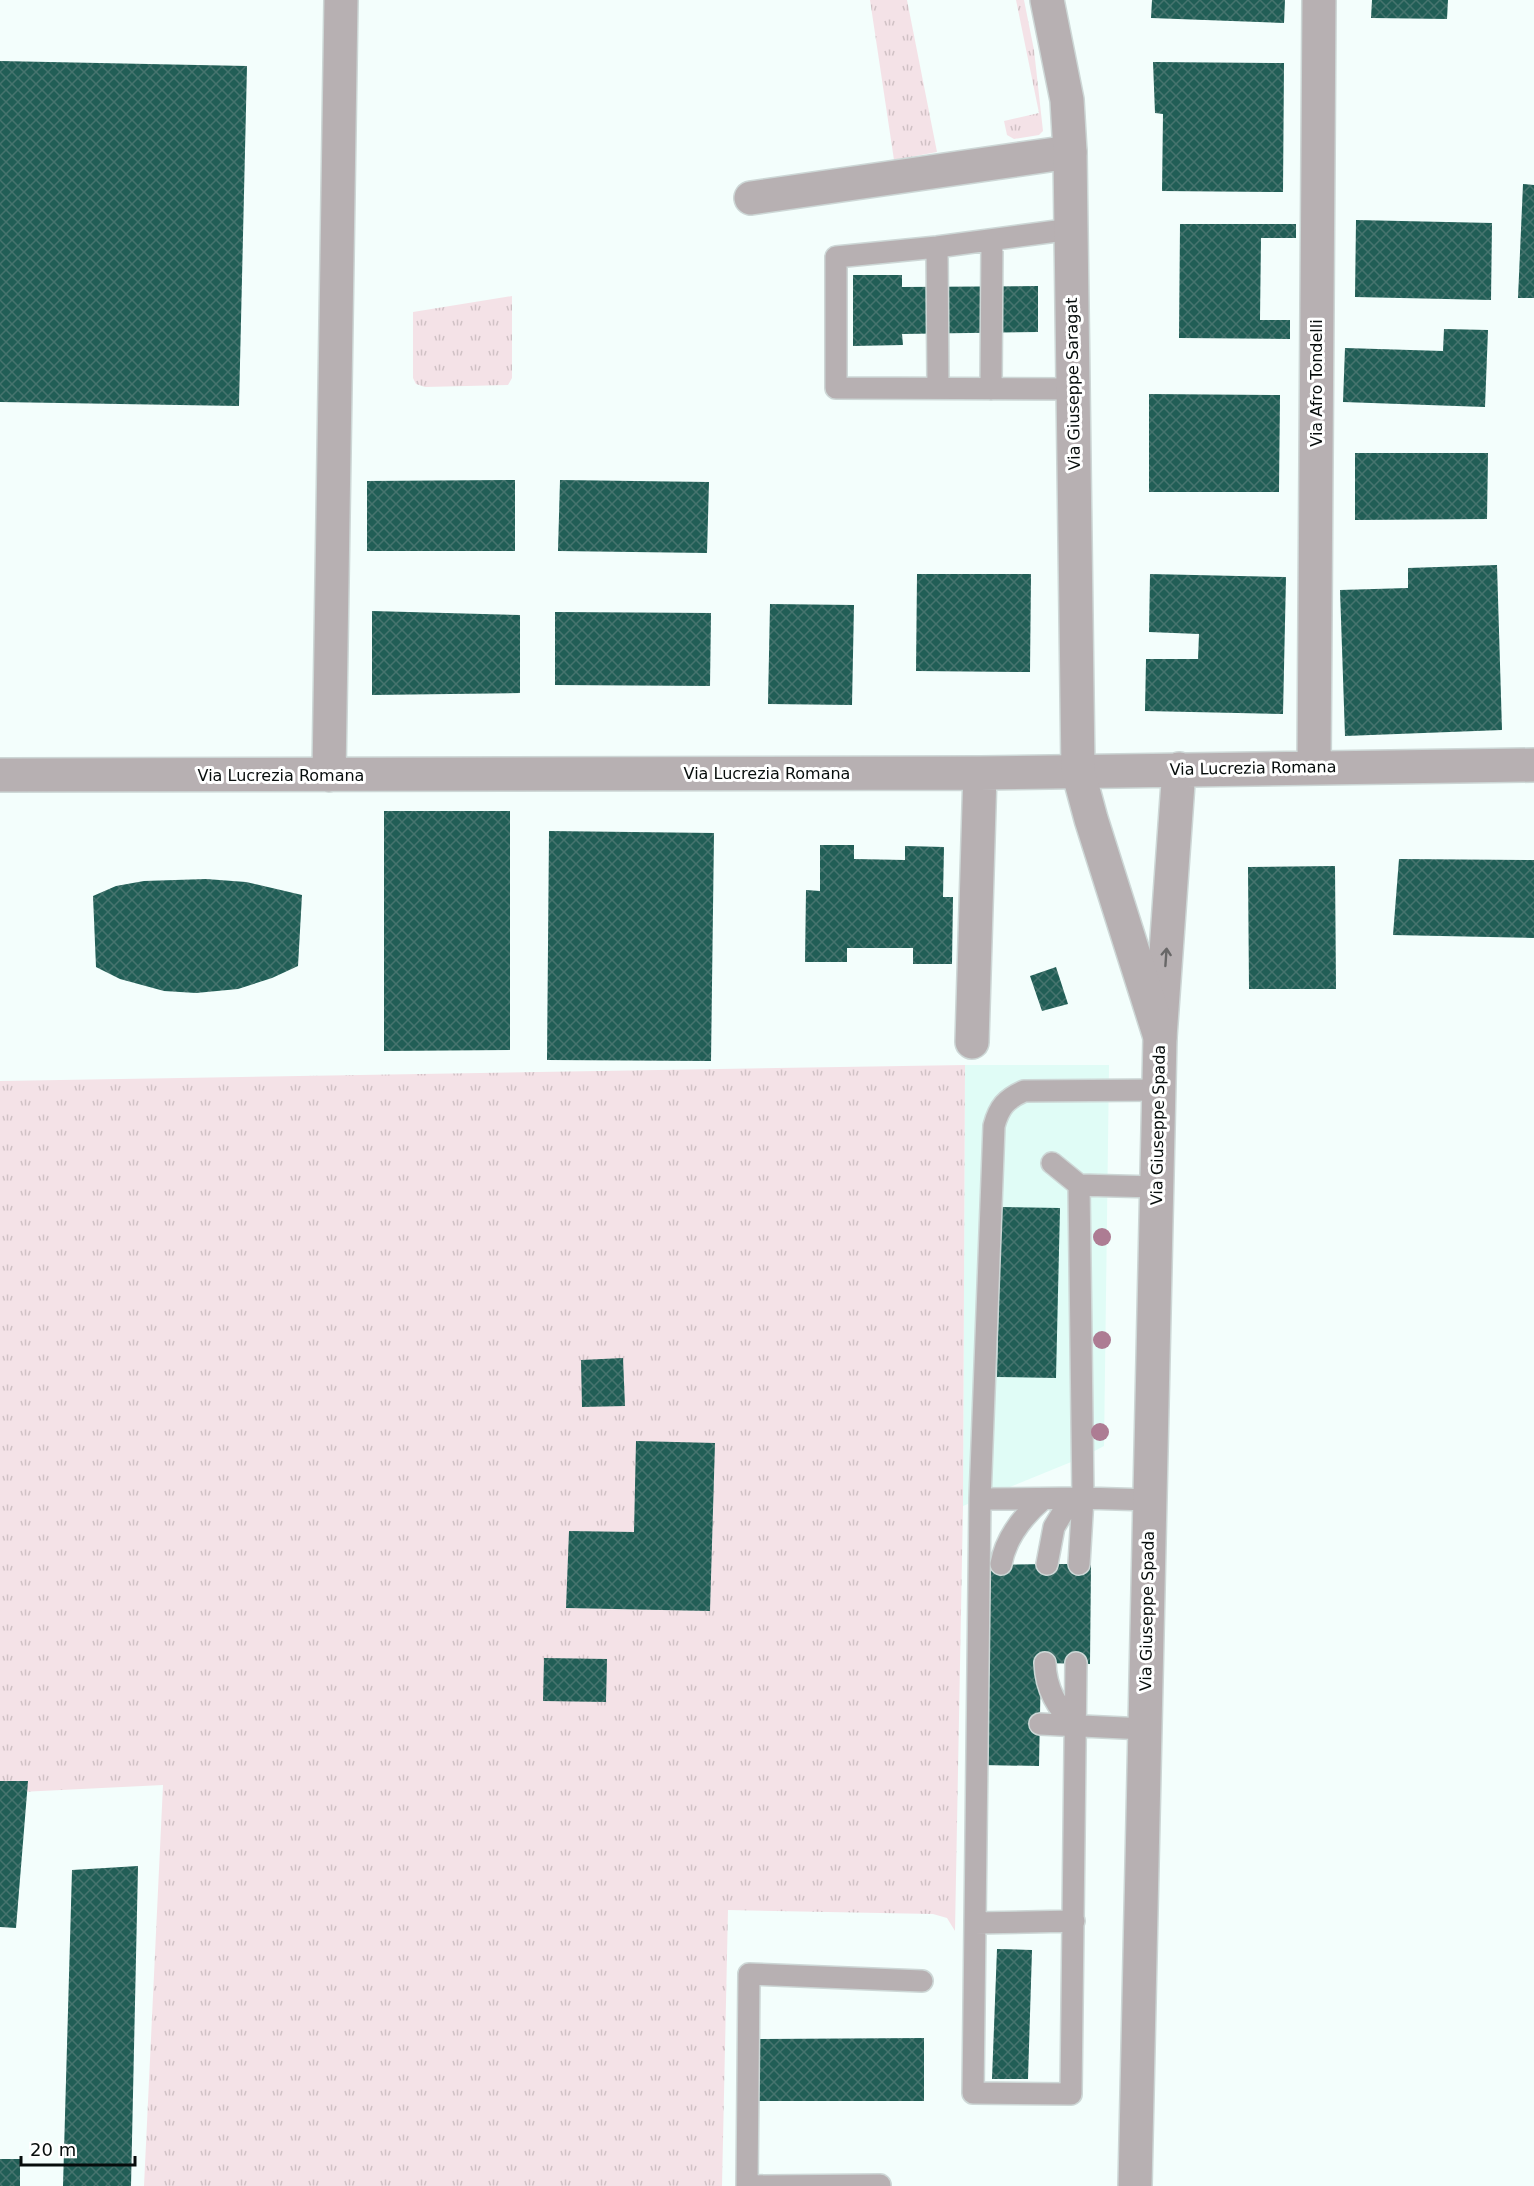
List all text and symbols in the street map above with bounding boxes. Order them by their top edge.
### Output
street label: Via Giuseppe Saragat [1062,297,1084,471]
street label: Via Afro Tondelli [1307,319,1326,447]
street label: Via Lucrezia Romana [1169,757,1337,779]
street label: Via Lucrezia Romana [684,764,850,783]
street label: Via Lucrezia Romana [198,766,364,785]
one-way arrow [1160,948,1171,968]
street label: Via Giuseppe Spada [1147,1045,1169,1205]
street label: Via Giuseppe Spada [1136,1531,1158,1691]
scale bar [21,2129,135,2167]
text: 20 m [30,2139,76,2160]

